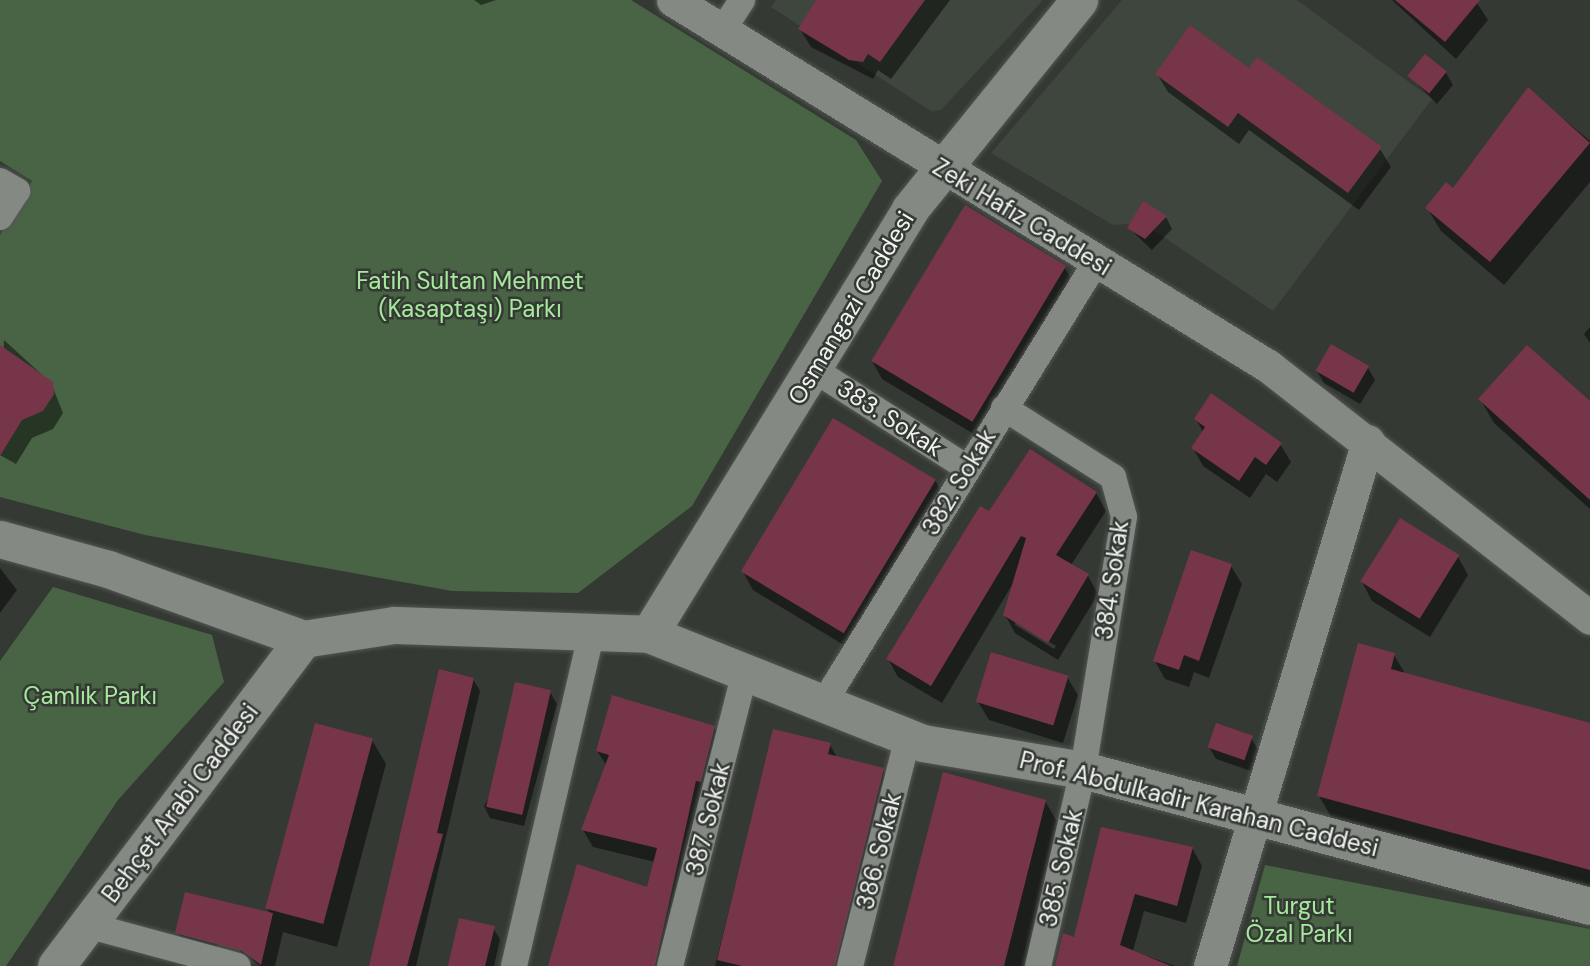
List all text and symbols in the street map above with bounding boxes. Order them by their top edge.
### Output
street label: Zeki Hafız Caddesi [928,152,1116,282]
street label: Osmangazi Caddesi [782,206,920,410]
park label: Fatih Sultan Mehmet (Kasaptaşı) Parkı [356,267,584,323]
street label: 383. Sokak [832,373,948,463]
street label: 382. Sokak [916,424,1002,540]
street label: 384. Sokak [1089,519,1135,641]
park label: Çamlık Parkı [23,682,157,710]
street label: Behçet Arabi Caddesi [96,698,264,908]
street label: Prof. Abdulkadir Karahan Caddesi [1017,745,1381,863]
street label: 387. Sokak [680,759,736,879]
street label: 386. Sokak [851,790,907,912]
street label: 385. Sokak [1033,806,1089,930]
park label: Turgut Özal Parkı [1245,892,1353,948]

